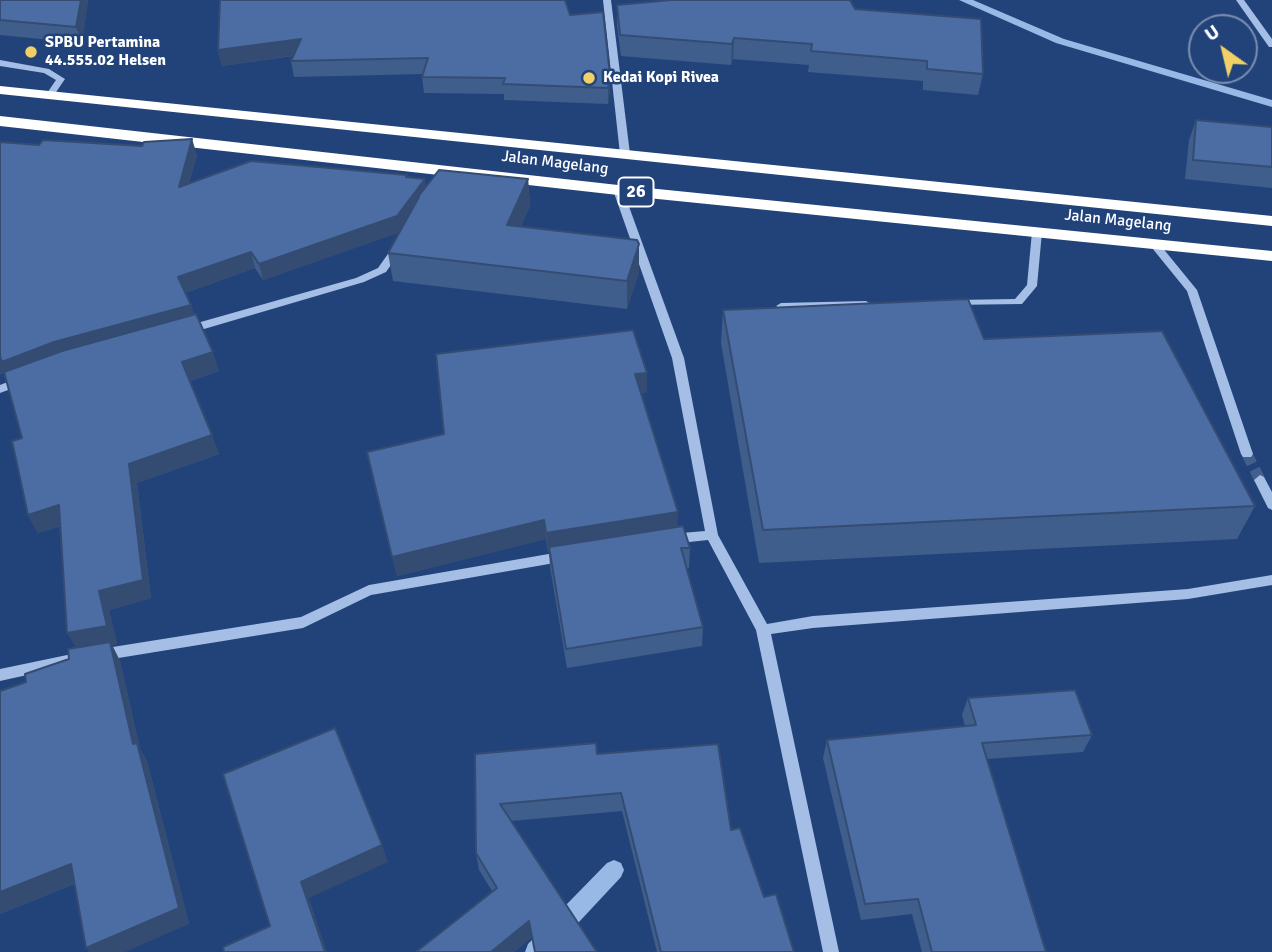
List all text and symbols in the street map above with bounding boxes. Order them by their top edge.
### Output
north arrow [1188,14,1258,84]
text: U [1200,20,1224,47]
place label: SPBU Pertamina 44.555.02 Helsen [45,33,166,71]
marker: SPBU Pertamina 44.555.02 Helsen [23,44,39,60]
place label: Kedai Kopi Rivea [603,68,719,88]
marker: Kedai Kopi Rivea [581,70,597,86]
street label: Jalan Magelang [501,147,609,179]
road number: 26 [618,177,654,206]
street label: Jalan Magelang [1064,206,1172,236]

